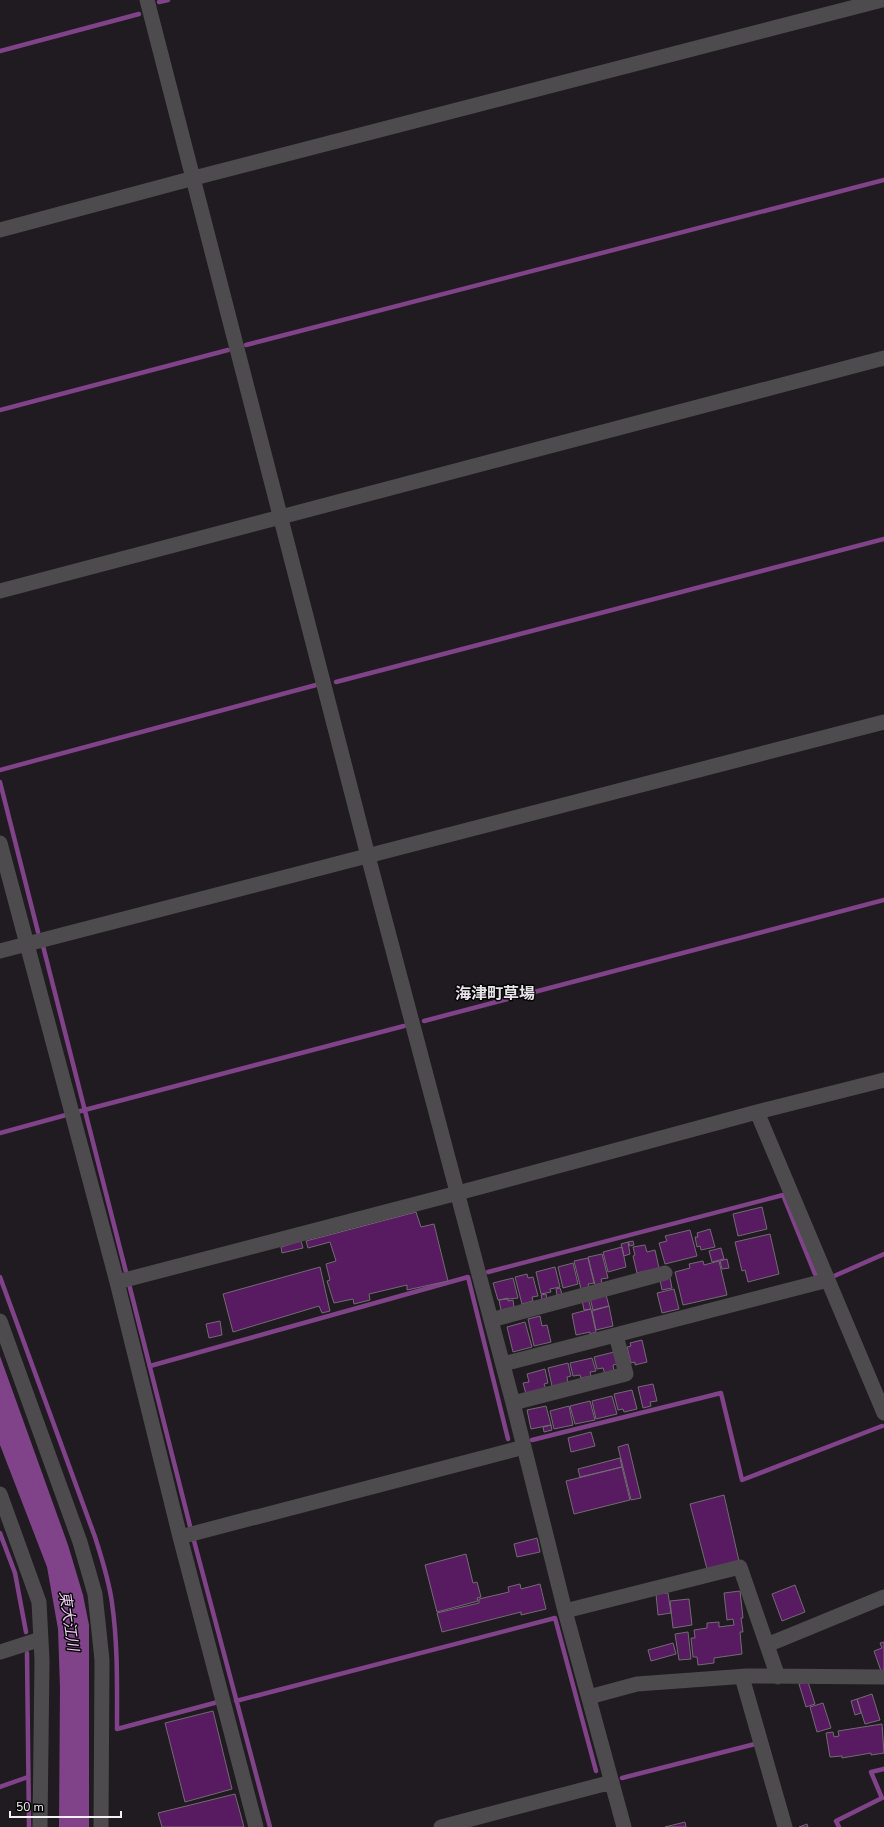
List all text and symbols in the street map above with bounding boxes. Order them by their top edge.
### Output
district label: 海津町草場 [455,983,535,1005]
water label: 東大江川 [55,1590,83,1654]
scale bar [10,1793,121,1819]
text: 50 m [16,1799,44,1815]

